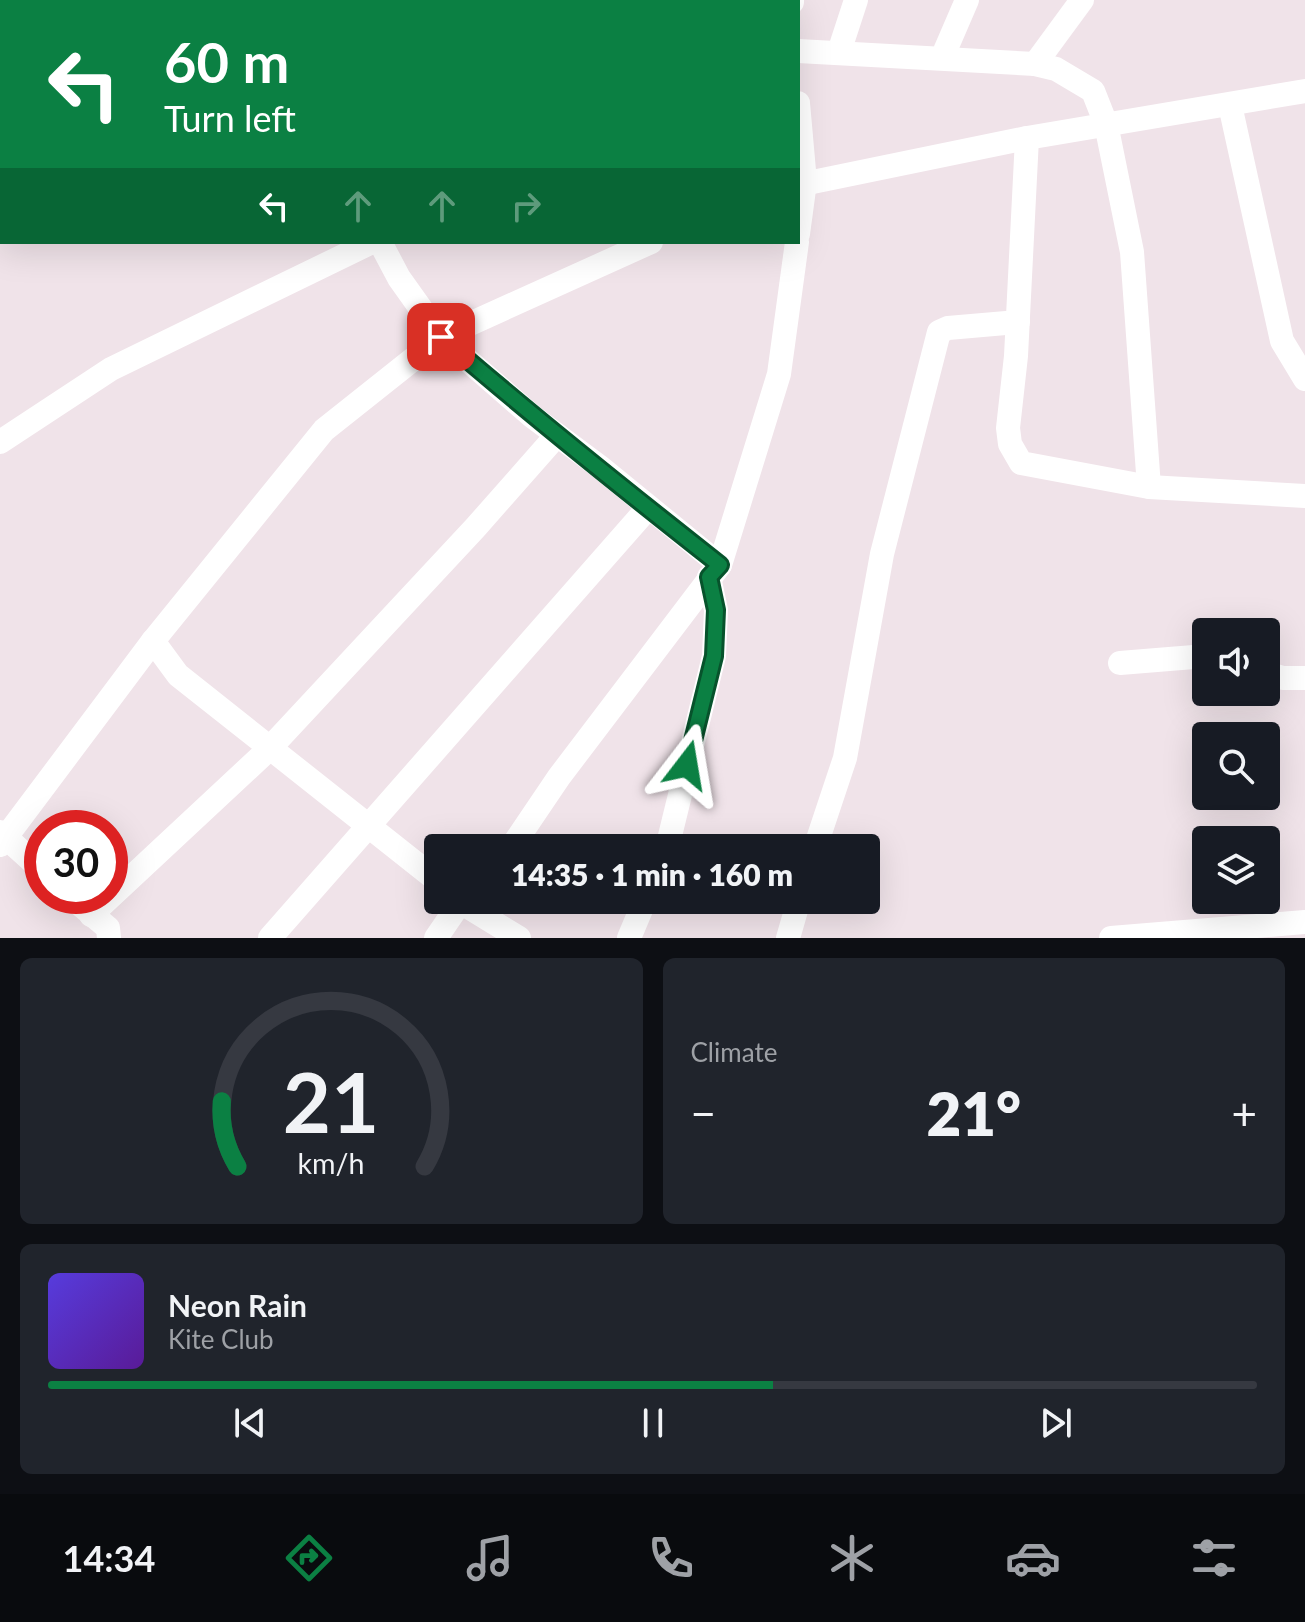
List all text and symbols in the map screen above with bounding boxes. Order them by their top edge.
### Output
text: 60 m [164,28,289,95]
icon: left [32,32,136,136]
text: Turn left [164,96,296,140]
icon: left [252,184,296,228]
icon: ahead [336,184,380,228]
icon: ahead [420,184,464,228]
icon: right [504,184,548,228]
pin [407,303,475,371]
icon: arrive [419,315,463,359]
map controls [1192,618,1280,914]
button: sound [1192,618,1280,706]
button: search [1192,722,1280,810]
position arrow [645,723,729,807]
speed limit sign: 30 [24,810,128,914]
button: layers [1192,826,1280,914]
text: 14:35 · 1 min · 160 m [511,856,793,892]
text: Climate [691,1036,777,1068]
text: 21 [283,1051,380,1151]
text: 21° [926,1077,1021,1149]
text: − [691,1087,716,1139]
text: + [1231,1087,1257,1139]
text: km/h [298,1146,365,1180]
text: Neon Rain [168,1287,307,1323]
text: Kite Club [168,1323,274,1355]
icon: previous [228,1401,272,1445]
icon: pause [631,1401,675,1445]
icon: next [1034,1401,1078,1445]
icon: directions [281,1530,337,1586]
icon: music [462,1530,518,1586]
icon: phone [643,1530,699,1586]
icon: climate [824,1530,880,1586]
icon: car [1005,1530,1061,1586]
icon: filters [1186,1530,1242,1586]
text: 14:34 [63,1536,155,1580]

